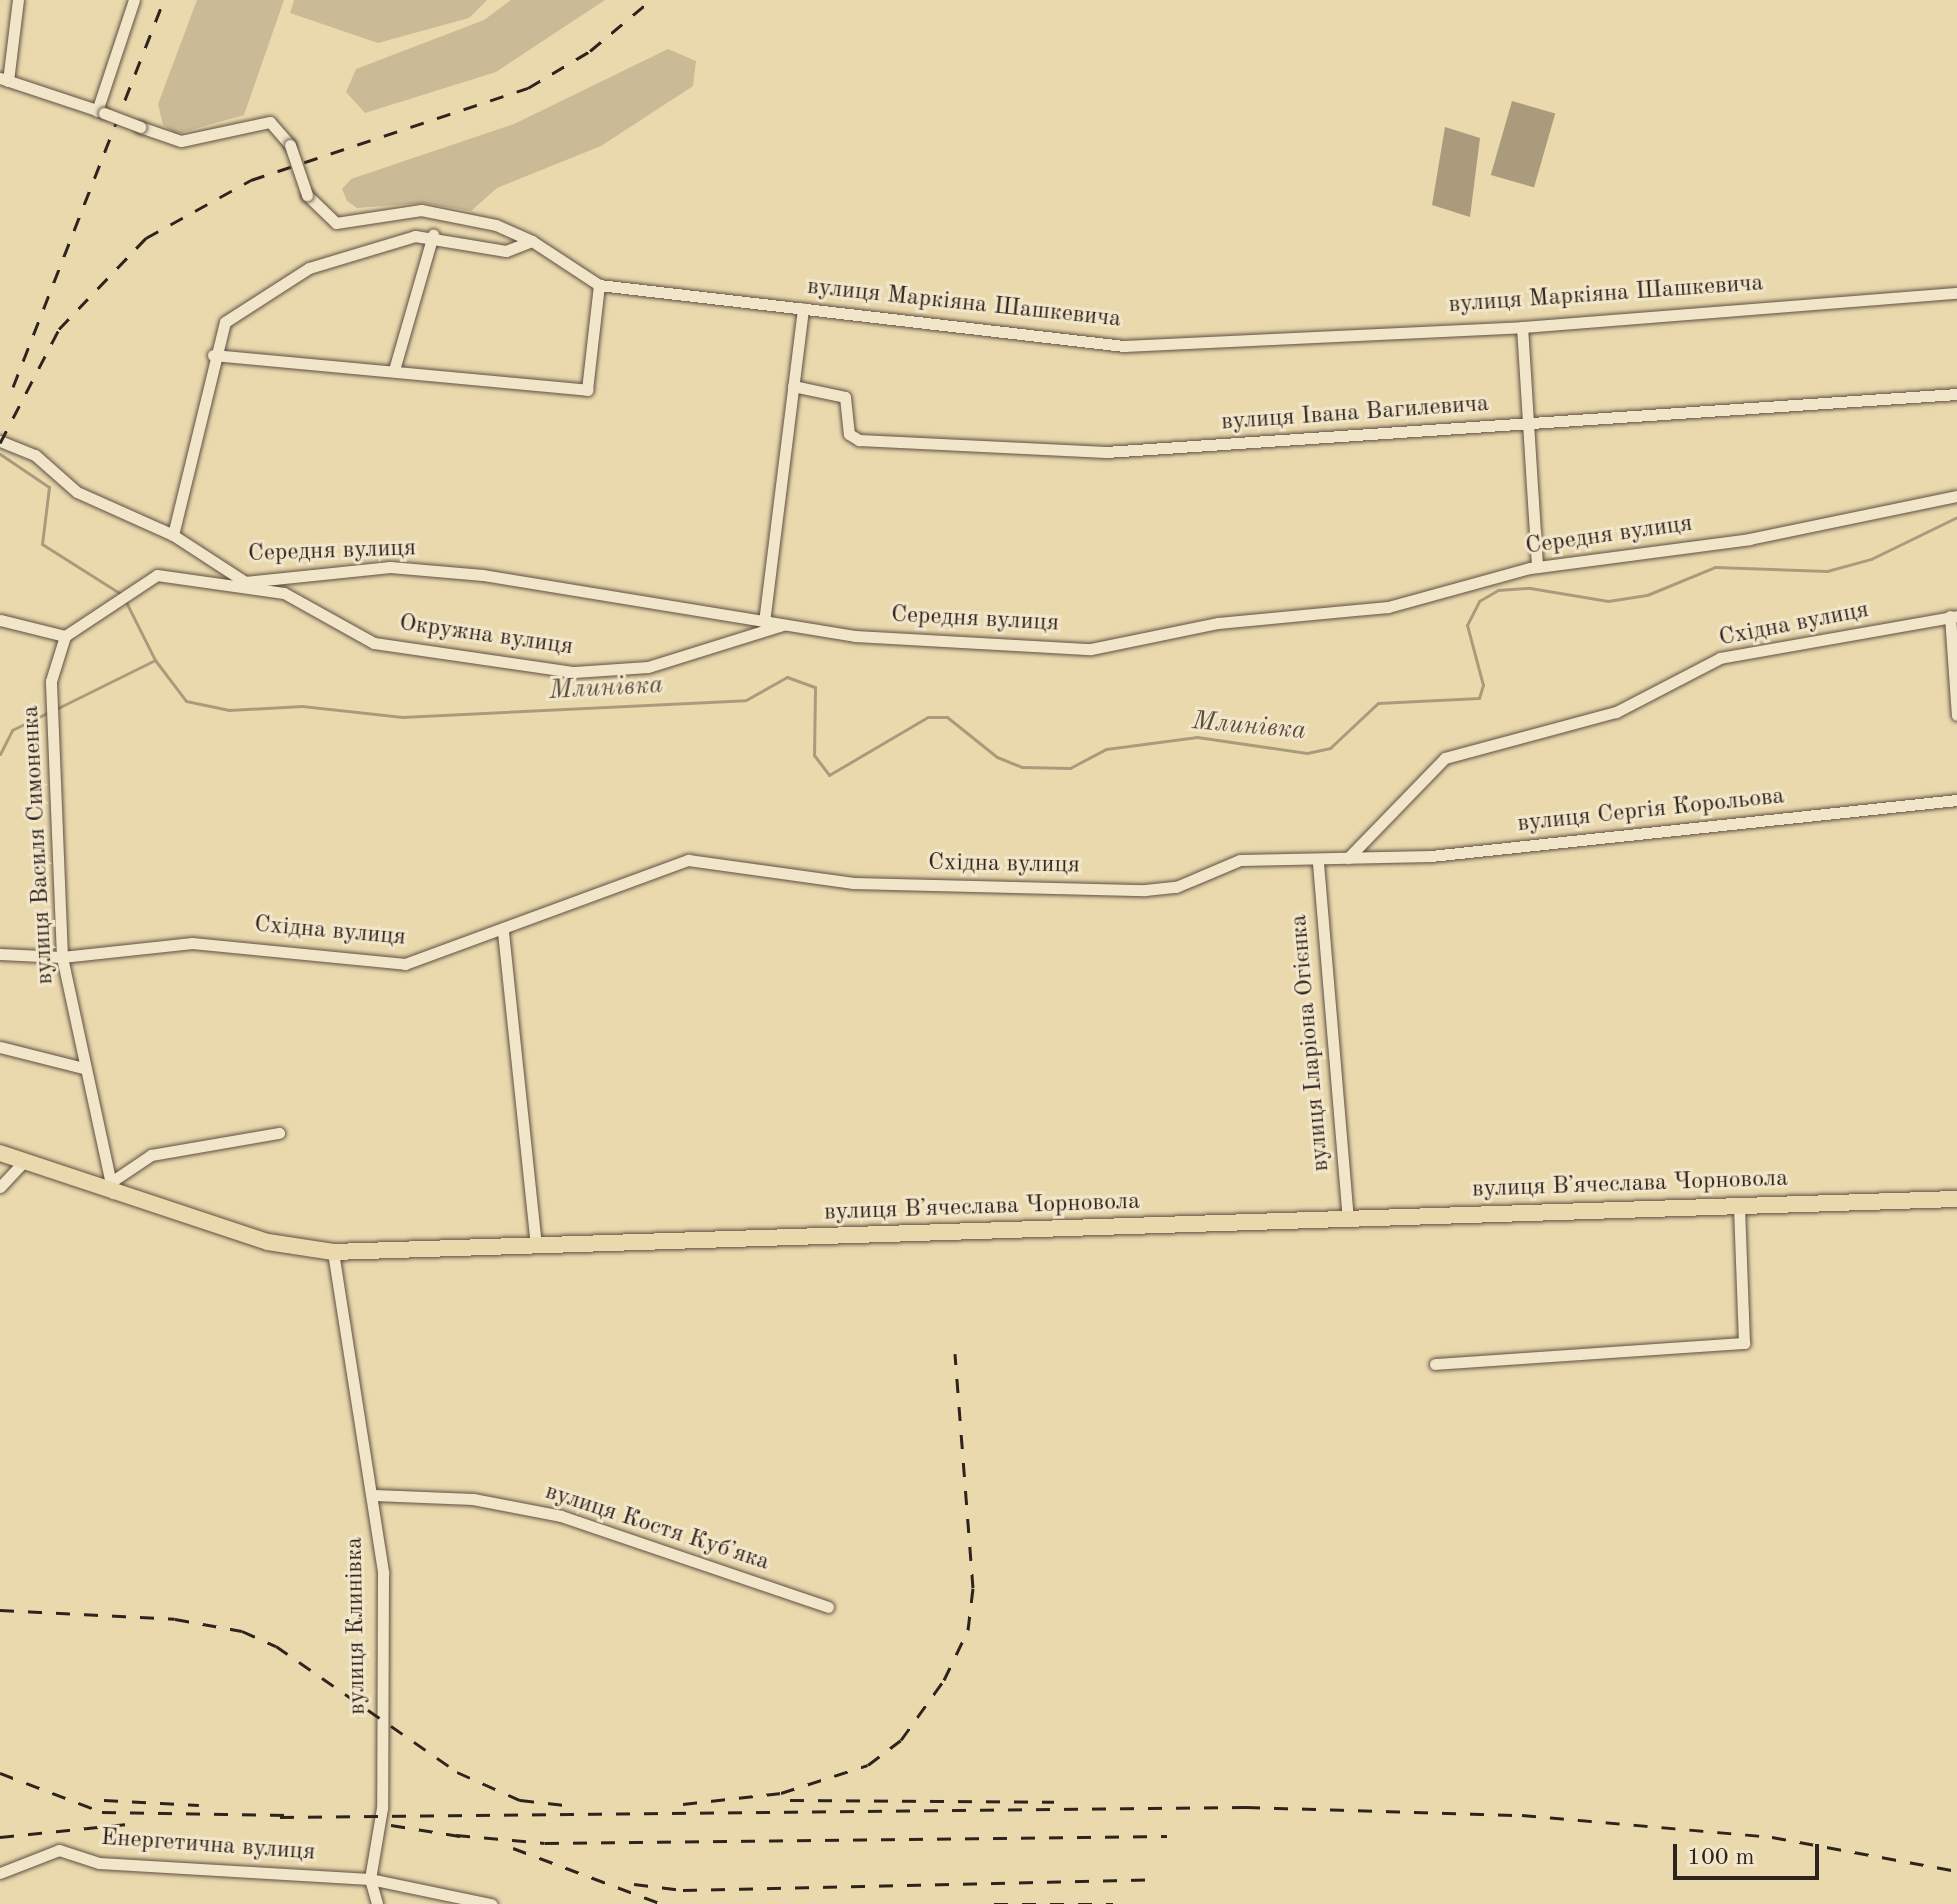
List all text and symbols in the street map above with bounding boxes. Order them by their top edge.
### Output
street label: вулиця Маркіяна Шашкевича [1448,270,1764,320]
street label: вулиця Маркіяна Шашкевича [806,273,1122,335]
street label: вулиця Івана Вагилевича [1220,390,1490,438]
street label: Середня вулиця [1524,510,1694,562]
street label: Середня вулиця [247,535,417,569]
street label: Східна вулиця [1717,596,1871,654]
street label: Середня вулиця [890,601,1060,639]
street label: Окружна вулиця [397,610,575,662]
water label: Млинівка [548,670,664,708]
street label: вулиця Василя Симоненка [17,705,61,985]
water label: Млинівка [1191,706,1307,748]
street label: вулиця Сергія Корольова [1516,783,1786,839]
street label: Східна вулиця [928,849,1080,881]
street label: Східна вулиця [253,911,407,953]
street label: вулиця Іларіона Огієнка [1285,913,1337,1173]
street label: вулиця Вʼячеслава Чорновола [1472,1165,1788,1205]
street label: вулиця Вʼячеслава Чорновола [824,1188,1140,1228]
street label: вулиця Костя Кубʼяка [541,1478,773,1578]
street label: вулиця Клинівка [341,1537,373,1715]
street label: Енергетична вулиця [100,1824,316,1868]
scale bar [1677,1828,1823,1878]
text: 100 m [1687,1846,1755,1870]

